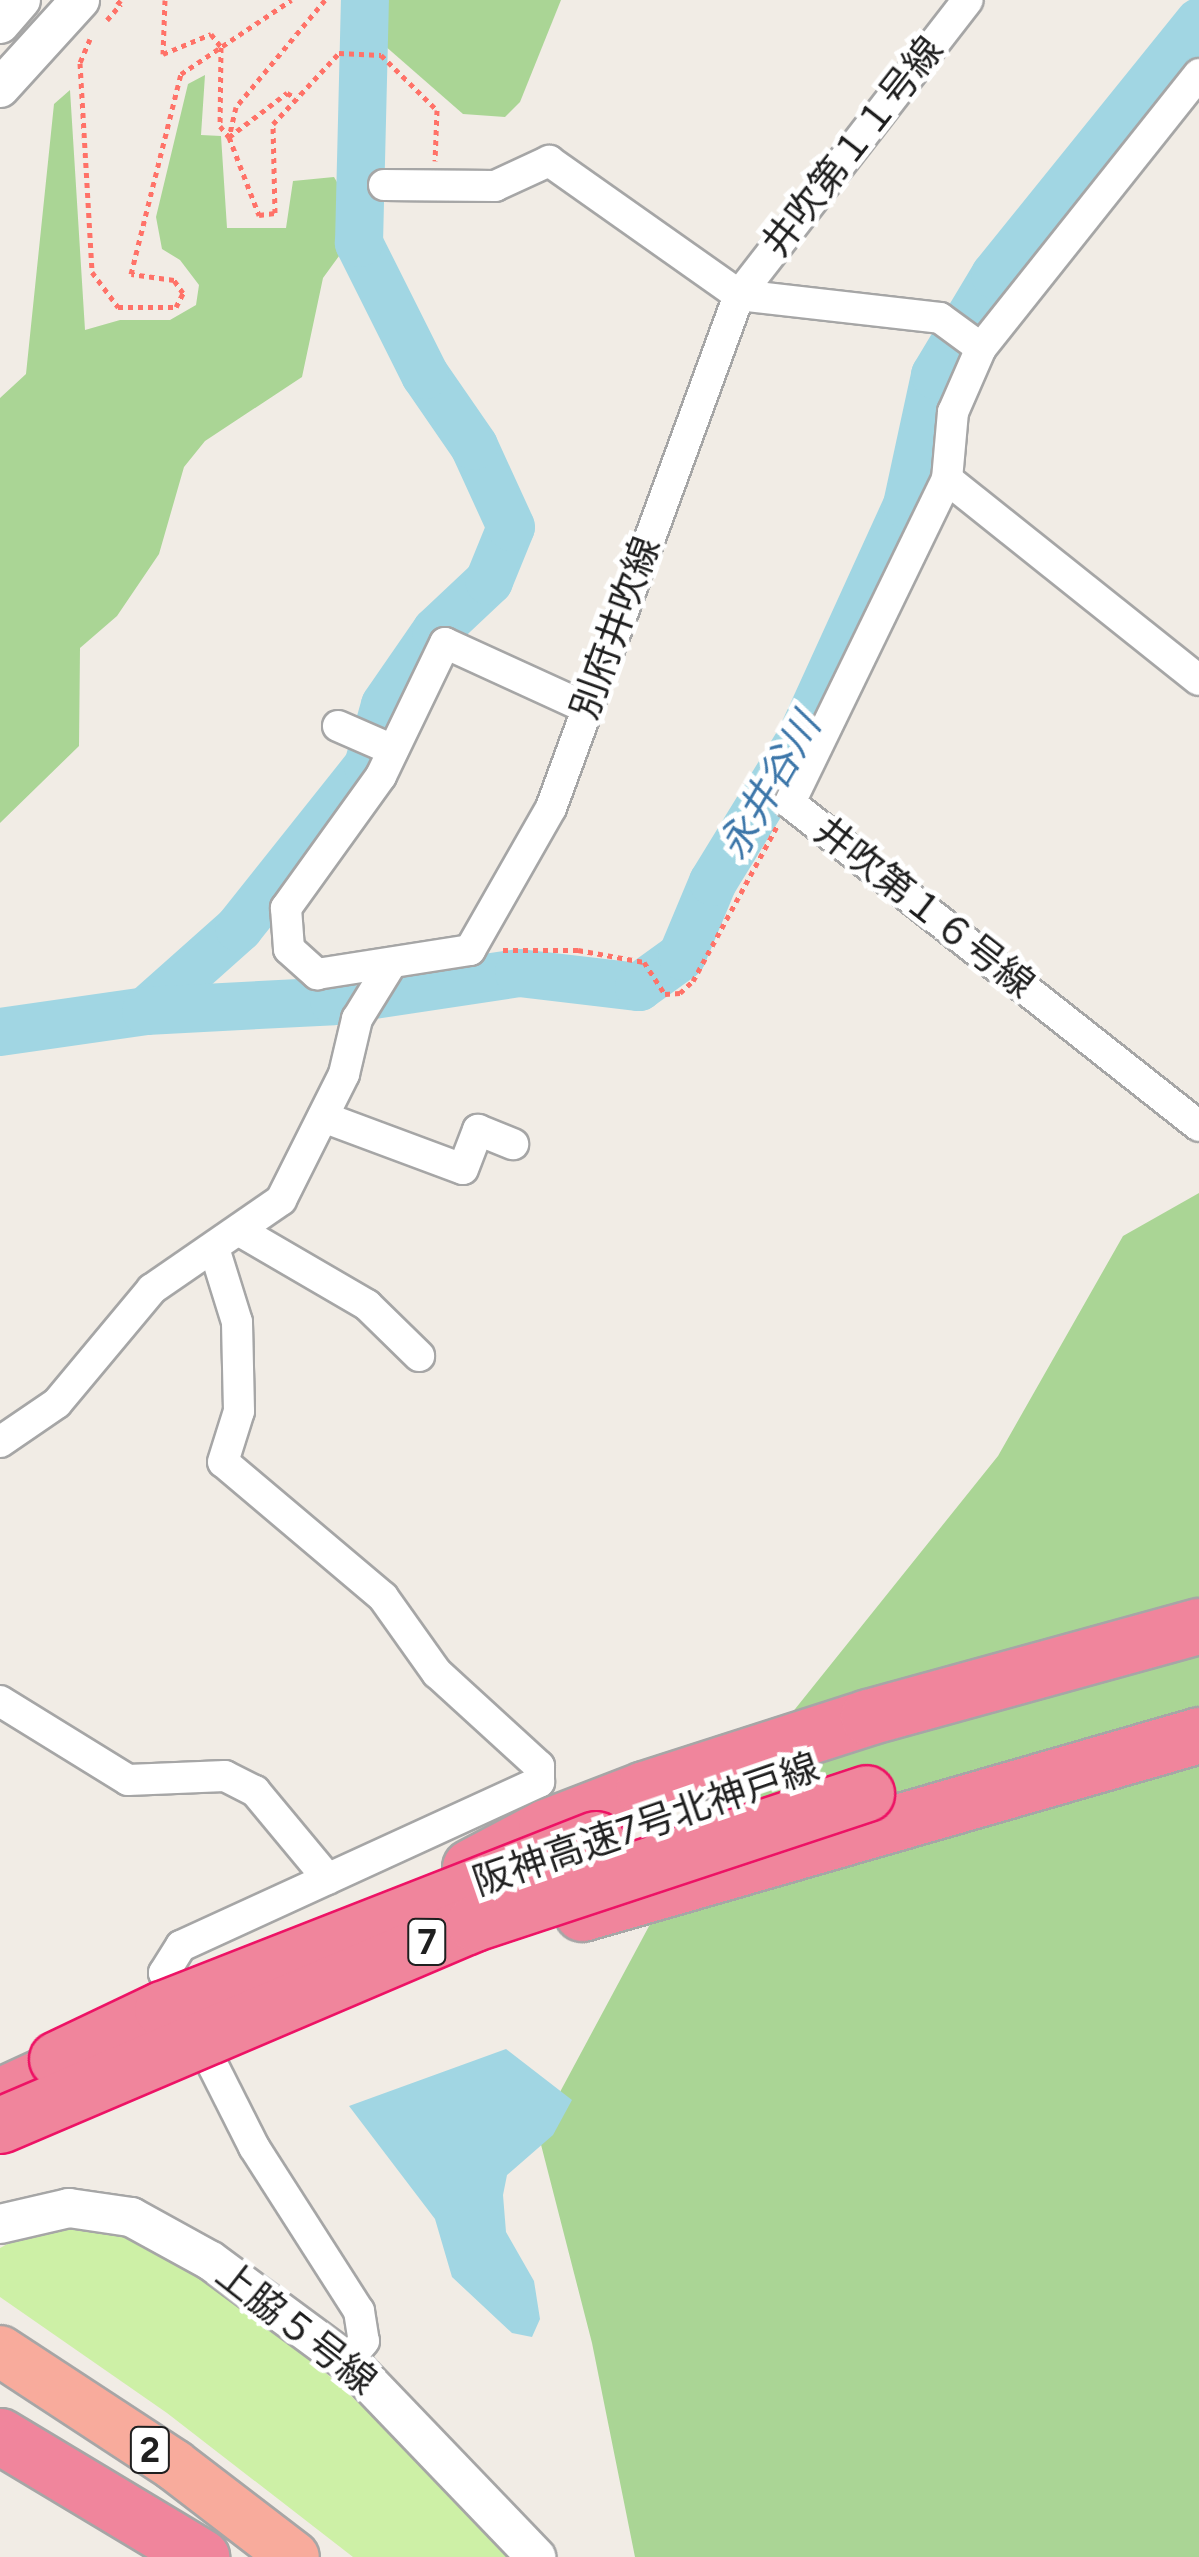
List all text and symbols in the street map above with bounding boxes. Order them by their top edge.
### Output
street label: 井吹第１１号線 [753,28,953,266]
street label: 別府井吹線 [562,531,670,725]
water label: 永井谷川 [708,705,830,867]
street label: 井吹第１６号線 [805,808,1043,1008]
street label: 阪神高速7号北神戸線 [467,1744,825,1906]
road number: 7 [407,1912,447,1972]
street label: 上脇５号線 [207,2252,385,2404]
road number: 2 [128,2420,172,2480]

